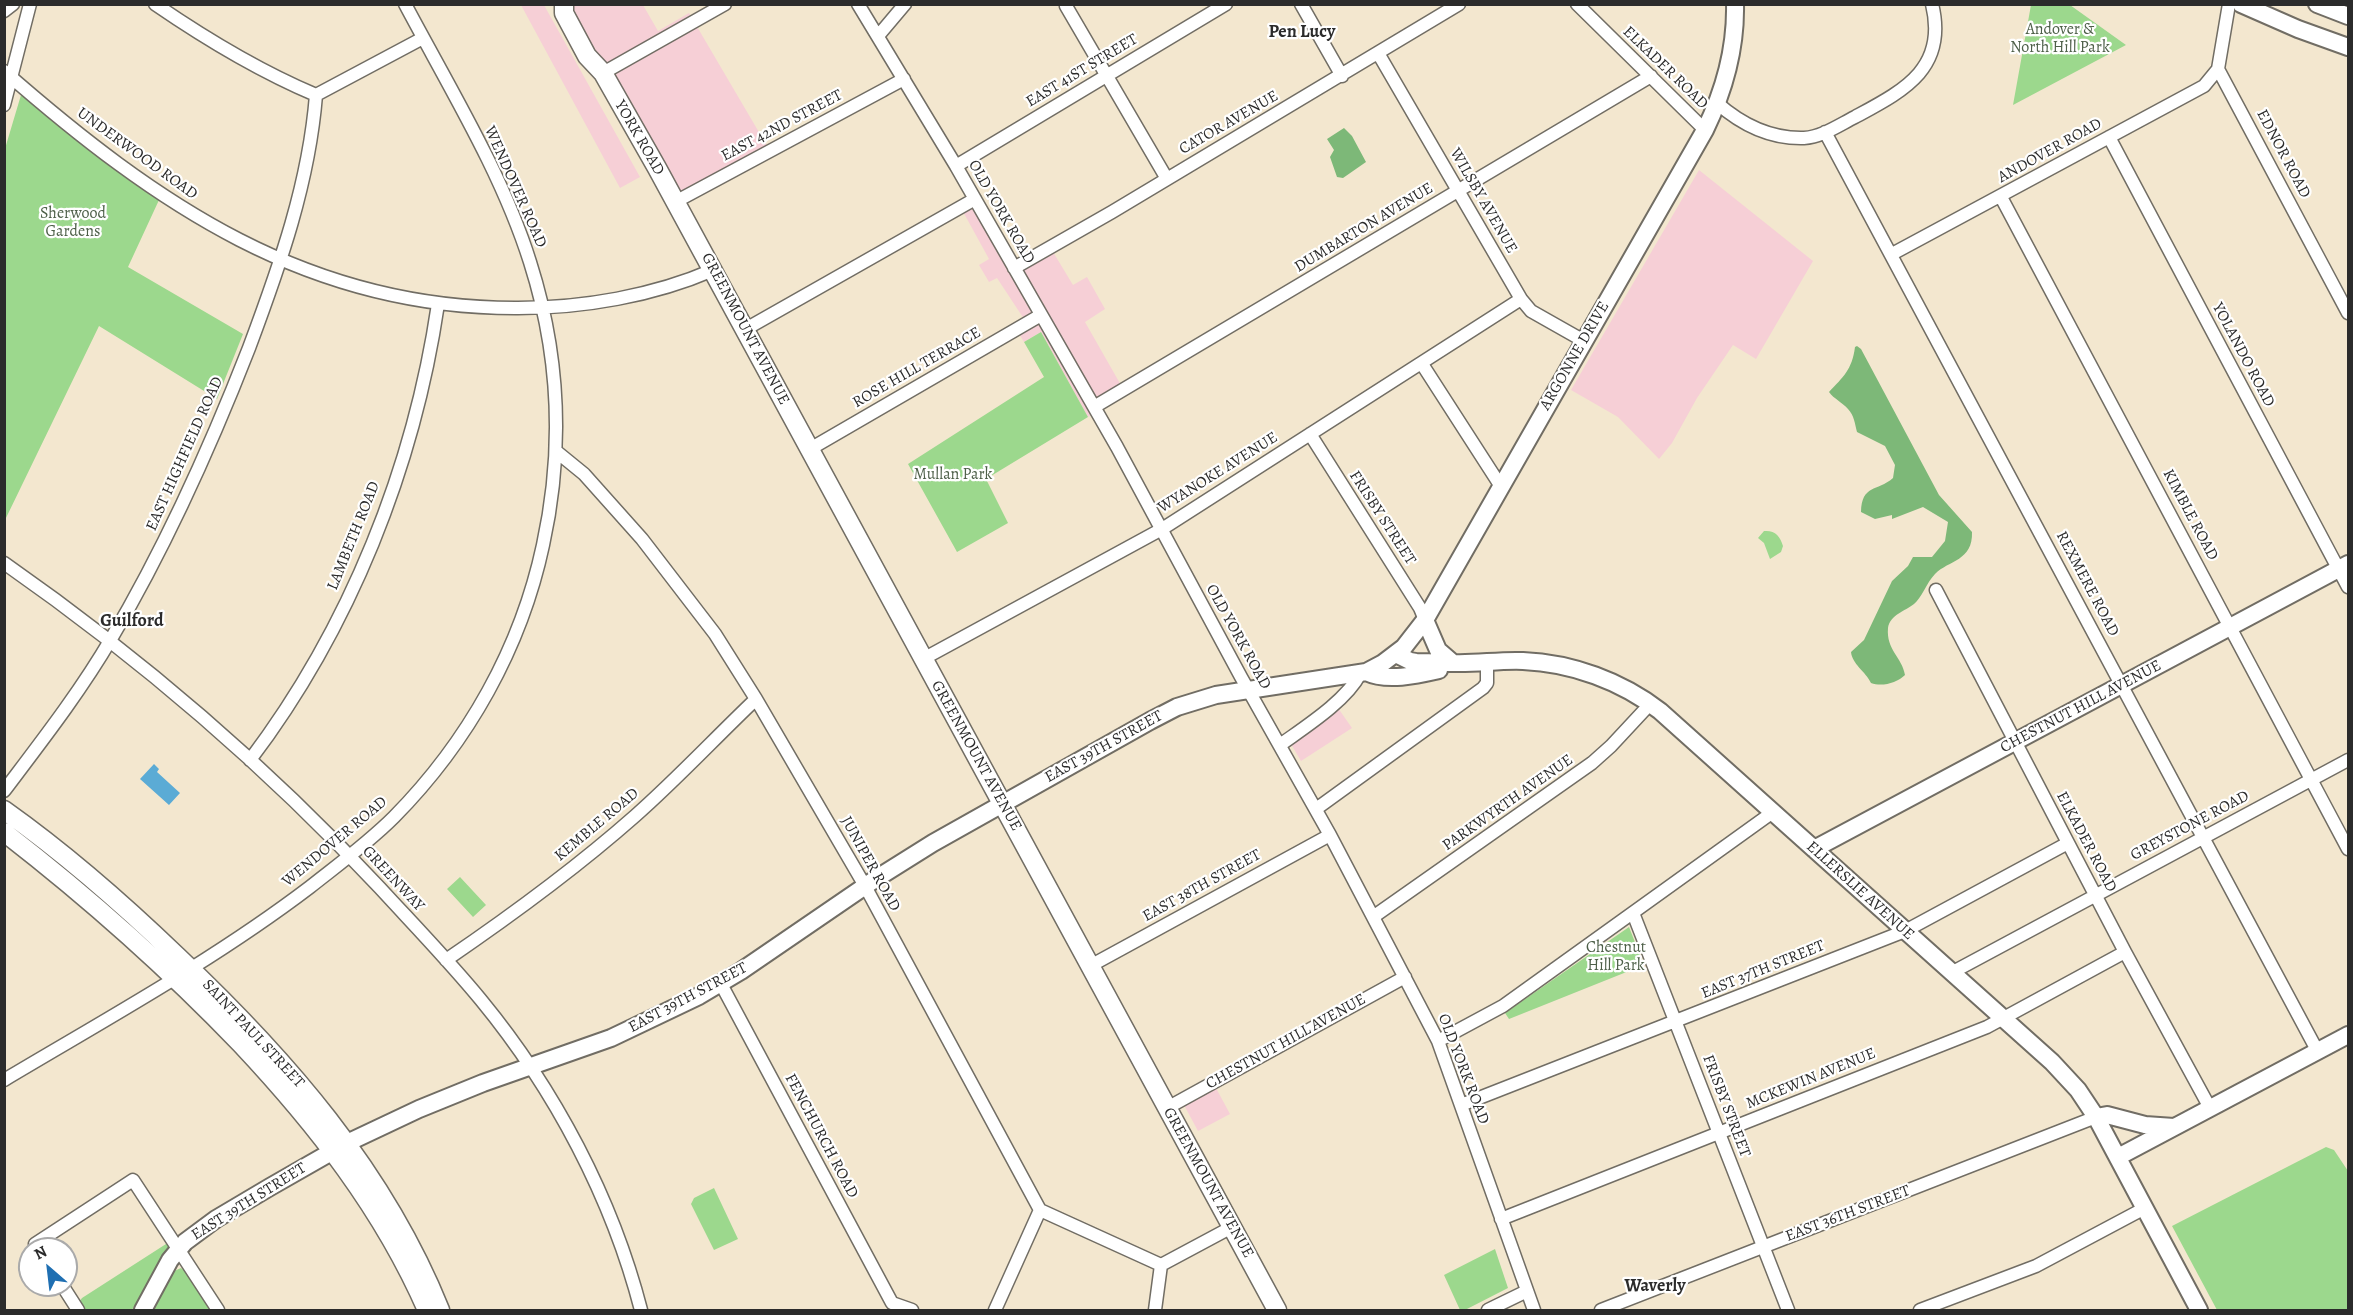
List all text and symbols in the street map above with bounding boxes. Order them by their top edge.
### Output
park label: Andover & North Hill Park [2010,20,2110,58]
district label: Pen Lucy [1269,22,1335,44]
street label: ELKADER ROAD [1618,22,1712,114]
street label: EAST 41ST STREET [1023,30,1141,112]
street label: EAST 42ND STREET [718,86,846,166]
street label: CATOR AVENUE [1176,87,1282,159]
street label: YORK ROAD [610,97,668,179]
street label: UNDERWOOD ROAD [73,104,201,204]
street label: EDNOR ROAD [2252,107,2314,201]
street label: ANDOVER ROAD [1995,114,2105,188]
street label: WENDOVER ROAD [480,123,550,251]
street label: WILSBY AVENUE [1445,145,1521,257]
street label: OLD YORK ROAD [963,157,1039,267]
street label: DUMBARTON AVENUE [1291,179,1437,277]
park label: Sherwood Gardens [40,204,106,242]
street label: GREENMOUNT AVENUE [697,250,793,408]
street label: ARGONNE DRIVE [1536,298,1614,414]
street label: YOLANDO ROAD [2207,300,2279,410]
street label: ROSE HILL TERRACE [849,323,985,413]
street label: EAST HIGHFIELD ROAD [142,374,228,534]
street label: WYANOKE AVENUE [1155,428,1281,518]
park label: Mullan Park [913,465,993,485]
street label: KIMBLE ROAD [2158,466,2222,564]
street label: FRISBY STREET [1344,467,1420,569]
street label: LAMBETH ROAD [323,479,385,593]
street label: REXMERE ROAD [2051,528,2123,640]
street label: OLD YORK ROAD [1201,581,1275,693]
district label: Guilford [100,611,164,633]
street label: CHESTNUT HILL AVENUE [1997,656,2165,758]
street label: GREENMOUNT AVENUE [927,677,1025,835]
street label: EAST 39TH STREET [1042,707,1166,787]
street label: PARKWYRTH AVENUE [1439,751,1577,855]
street label: KEMBLE ROAD [551,784,643,866]
street label: GREYSTONE ROAD [2127,787,2253,865]
street label: ELKADER ROAD [2051,788,2121,896]
street label: WENDOVER ROAD [279,793,391,891]
street label: JUNIPER ROAD [836,813,904,915]
street label: ELLERSLIE AVENUE [1802,837,1918,945]
street label: GREENWAY [358,842,428,916]
street label: EAST 38TH STREET [1140,846,1264,926]
street label: EAST 37TH STREET [1699,937,1827,1003]
park label: Chestnut Hill Park [1586,938,1646,976]
street label: EAST 39TH STREET [625,959,751,1037]
street label: SAINT PAUL STREET [198,976,308,1092]
street label: CHESTNUT HILL AVENUE [1203,990,1369,1094]
street label: OLD YORK ROAD [1433,1011,1493,1127]
street label: MCKEWIN AVENUE [1743,1044,1879,1114]
street label: FRISBY STREET [1698,1052,1754,1160]
street label: FENCHURCH ROAD [780,1071,862,1201]
street label: GREENMOUNT AVENUE [1159,1104,1257,1262]
street label: EAST 39TH STREET [188,1159,310,1245]
street label: EAST 36TH STREET [1783,1181,1913,1247]
north arrow [18,1237,78,1297]
text: N [30,1240,51,1265]
district label: Waverly [1624,1276,1686,1298]

